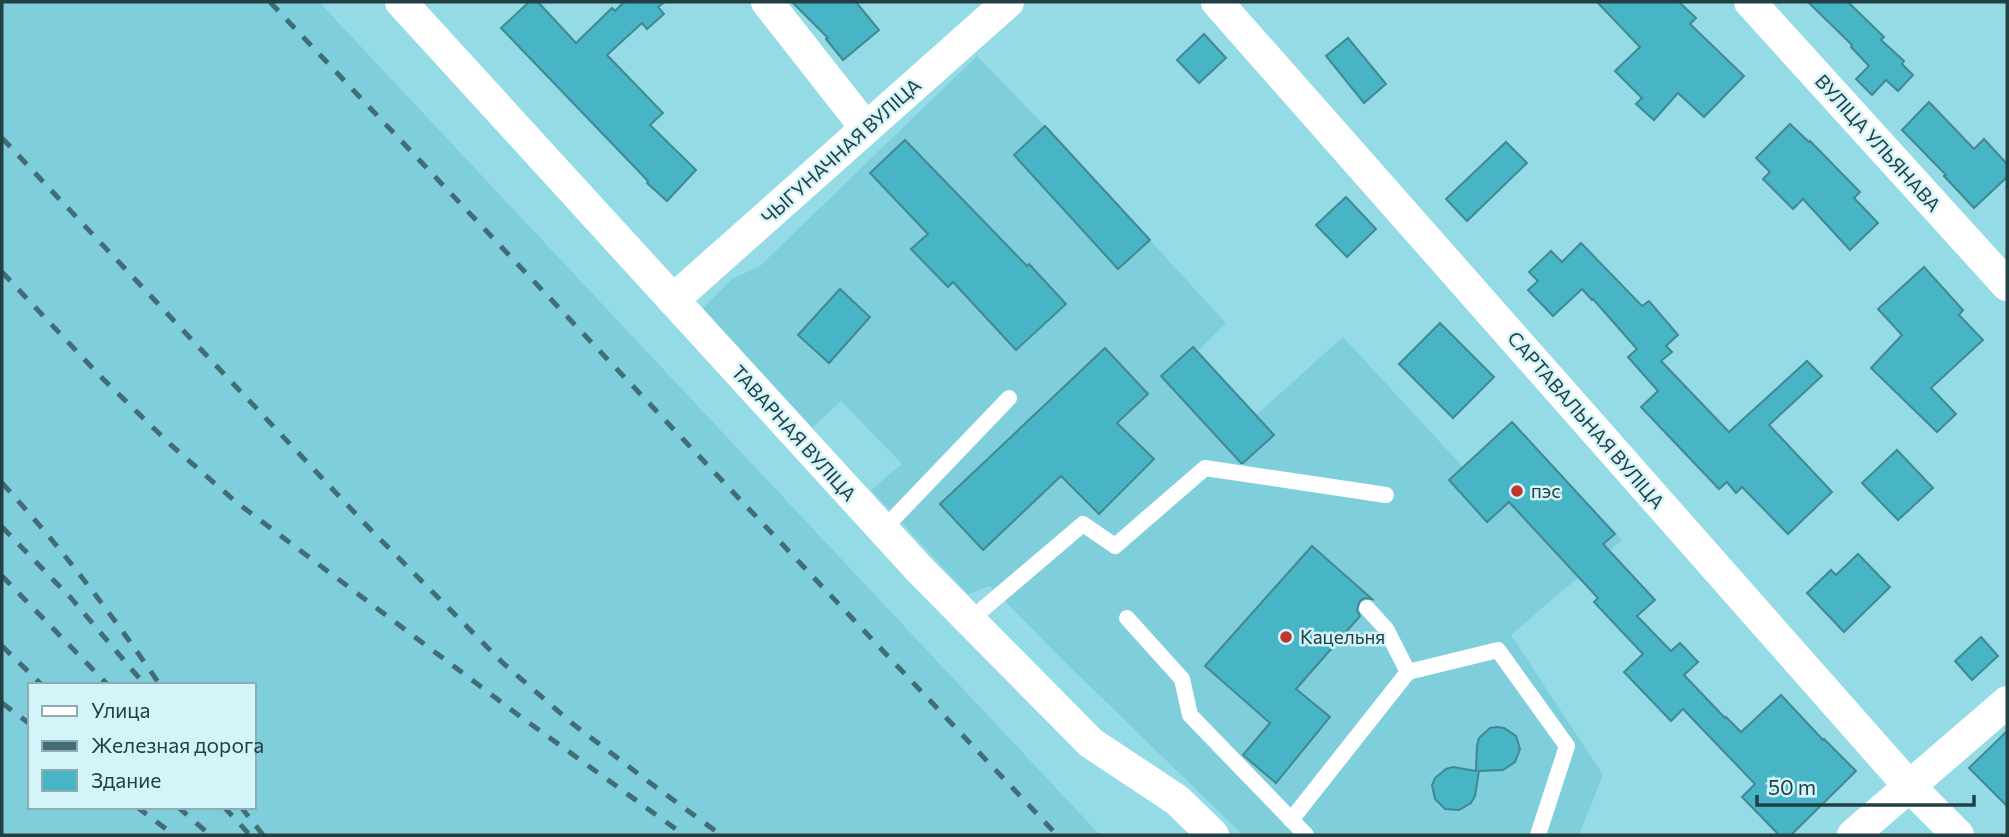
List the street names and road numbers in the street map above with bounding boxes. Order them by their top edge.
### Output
street label: ВУЛІЦА УЛЬЯНАВА [1811,69,1946,216]
street label: ЧЫГУНАЧНАЯ ВУЛІЦА [756,73,925,228]
street label: САРТАВАЛЬНАЯ ВУЛІЦА [1503,326,1670,513]
street label: ТАВАРНАЯ ВУЛІЦА [727,360,861,505]

